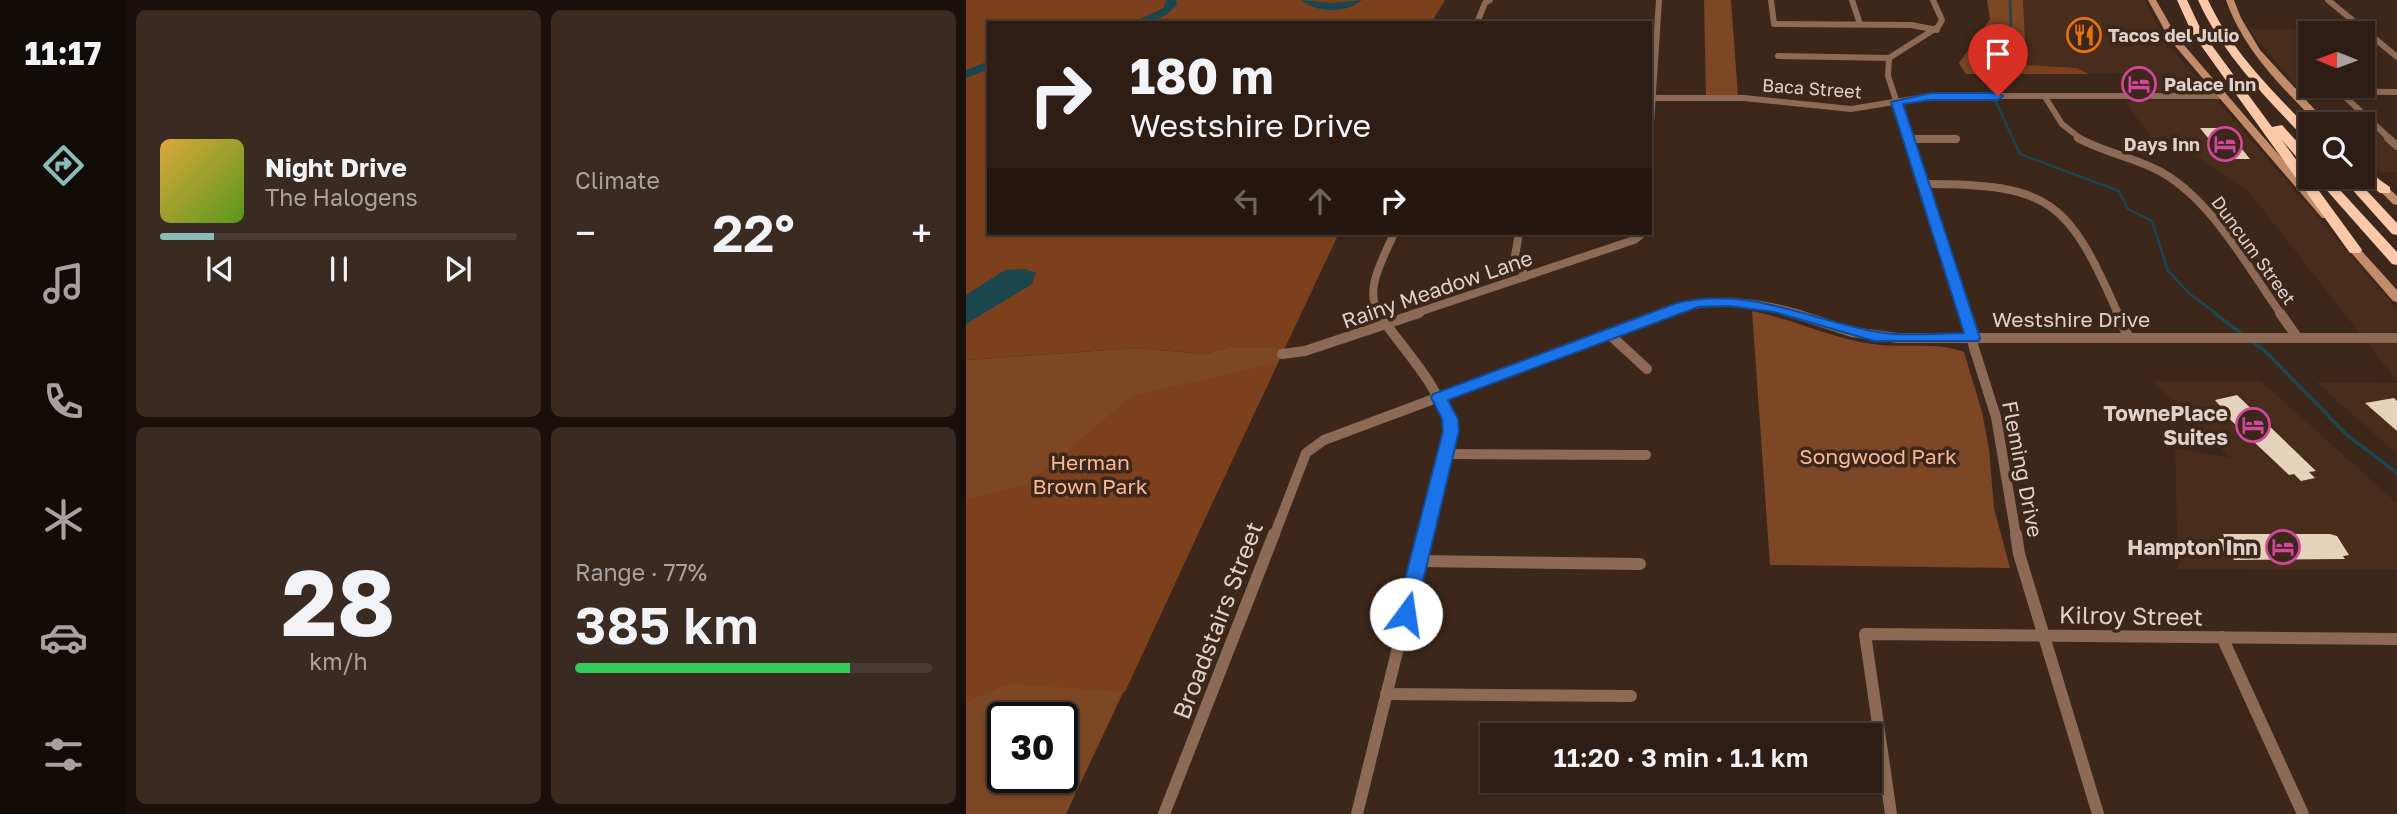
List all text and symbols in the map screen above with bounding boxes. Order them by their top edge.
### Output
restaurant icon: Tacos del Julio [2065,16,2103,54]
north arrow [2298,21,2375,98]
map controls [2298,21,2375,189]
pin [1968,24,2028,96]
place label: Tacos del Julio [2108,24,2240,46]
text: 11:17 [24,34,102,72]
icon: arrive [1979,35,2017,73]
text: 180 m [1130,46,1274,105]
icon: right [1015,49,1106,140]
hotel icon: Palace Inn [2120,65,2158,103]
place label: Palace Inn [2164,73,2256,95]
street label: Baca Street [1761,74,1863,102]
text: Westshire Drive [1130,106,1371,144]
button: search [2298,112,2375,189]
hotel icon: Days Inn [2206,125,2244,163]
place label: Days Inn [2124,133,2200,155]
icon: directions [39,141,88,190]
text: Night Drive [265,152,407,183]
text: Climate [575,166,660,194]
icon: left [1228,182,1266,220]
icon: ahead [1301,182,1339,220]
icon: right [1374,182,1412,220]
text: The Halogens [265,183,418,211]
street label: Duncum Street [2207,191,2301,309]
text: 22° [712,201,795,263]
text: − [575,210,596,255]
text: + [911,210,932,255]
street label: Rainy Meadow Lane [1338,244,1536,334]
icon: previous [201,250,239,288]
icon: pause [320,250,358,288]
icon: next [439,250,477,288]
icon: music [39,259,88,308]
street label: Westshire Drive [1992,306,2150,332]
icon: phone [39,377,88,426]
street label: Fleming Drive [1997,399,2049,539]
place label: TownePlace Suites [2103,400,2228,450]
hotel icon: TownePlace Suites [2234,406,2272,444]
park label: Songwood Park [1799,443,1957,469]
park label: Herman Brown Park [1032,449,1148,499]
icon: climate [39,495,88,544]
street label: Broadstairs Street [1166,517,1268,723]
hotel icon: Hampton Inn [2264,528,2302,566]
place label: Hampton Inn [2127,534,2258,560]
text: 28 [282,547,395,656]
text: Range · 77% [575,558,707,586]
position arrow [1369,577,1443,651]
text: 385 km [575,593,759,655]
street label: Kilroy Street [2059,599,2203,631]
icon: car [39,613,88,662]
text: km/h [309,647,368,675]
speed limit sign: 30 [987,702,1078,793]
icon: filters [39,730,88,779]
text: 11:20 · 3 min · 1.1 km [1554,742,1808,773]

